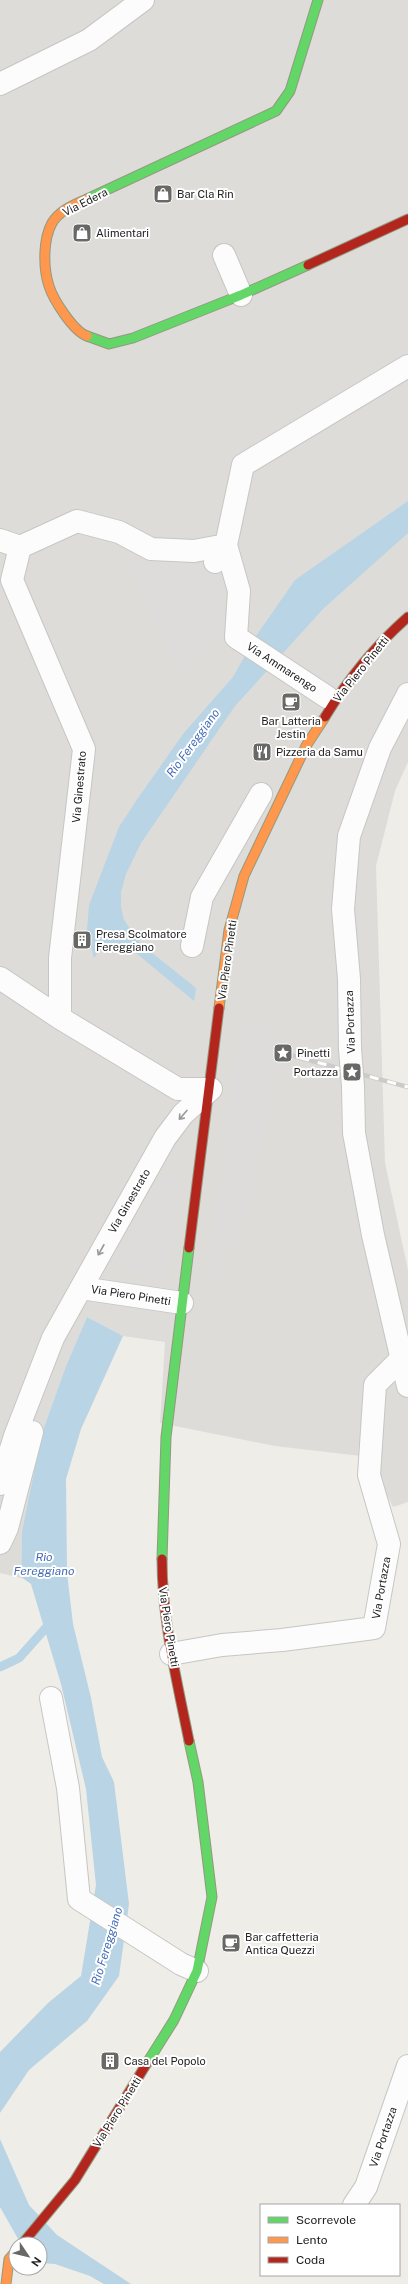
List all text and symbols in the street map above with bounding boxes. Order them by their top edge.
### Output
shop icon: Bar Cla Rin [152,183,174,205]
street label: Via Edera [61,186,109,218]
place label: Bar Cla Rin [177,188,234,200]
shop icon: Alimentari [71,222,93,244]
place label: Alimentari [96,227,149,239]
street label: Via Piero Pinetti [331,634,391,704]
street label: Via Ammarengo [245,640,319,694]
cafe icon: Bar Latteria Jestin [280,691,302,713]
water label: Rio Fereggiano [164,706,223,780]
place label: Bar Latteria Jestin [261,715,321,740]
restaurant icon: Pizzeria da Samu [251,741,273,763]
place label: Pizzeria da Samu [276,746,363,758]
street label: Via Ginestrato [70,750,88,824]
street label: Via Piero Pinetti [215,919,239,1001]
place label: Presa Scolmatore Fereggiano [96,928,187,953]
building icon: Presa Scolmatore Fereggiano [71,929,93,951]
street label: Via Portazza [343,990,357,1054]
place icon: Pinetti [272,1042,294,1064]
place label: Pinetti [297,1047,330,1059]
place icon: Portazza [341,1061,363,1083]
place label: Portazza [294,1066,338,1078]
one-way arrow [178,1110,187,1120]
street label: Via Ginestrato [106,1167,152,1235]
one-way arrow [97,1244,105,1256]
street label: Via Piero Pinetti [90,1283,172,1307]
water label: Rio Fereggiano [14,1550,75,1578]
street label: Via Portazza [370,1556,392,1620]
street label: Via Piero Pinetti [157,1586,181,1668]
water label: Rio Fereggiano [88,1905,126,1987]
place label: Bar caffetteria Antica Quezzi [245,1931,319,1956]
cafe icon: Bar caffetteria Antica Quezzi [220,1932,242,1954]
building icon: Casa del Popolo [99,2050,121,2072]
place label: Casa del Popolo [124,2055,206,2067]
street label: Via Piero Pinetti [91,2075,143,2149]
street label: Via Portazza [367,2105,399,2169]
legend [260,2204,400,2276]
text: Scorrevole [296,2213,356,2227]
text: Lento [296,2233,328,2247]
north arrow [8,2236,48,2276]
text: Coda [296,2253,325,2267]
text: N [29,2255,44,2269]

